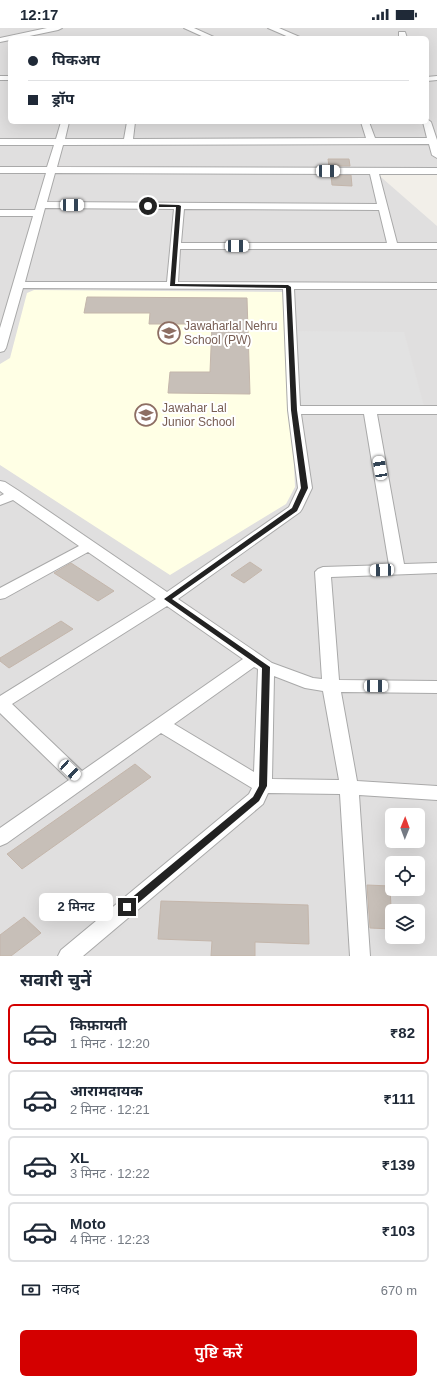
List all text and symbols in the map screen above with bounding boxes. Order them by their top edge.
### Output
text: 12:17 [20,6,58,23]
text: पिकअप [52,51,100,68]
text: ड्रॉप [52,90,74,107]
car [316,165,340,177]
route start [139,197,157,215]
car [60,199,84,211]
car [225,240,249,252]
place label: Jawaharlal Nehru School (PW) [184,319,277,347]
school or university icon: Jawaharlal Nehru School (PW) [156,320,182,346]
place label: Jawahar Lal Junior School [162,401,235,429]
school or university icon: Jawahar Lal Junior School [133,402,159,428]
car [372,455,388,481]
car [370,564,394,576]
car [364,680,388,692]
car [57,757,83,783]
north arrow [385,808,425,848]
map controls [385,808,425,944]
button: locate [385,856,425,896]
callout: 2 मिनट [39,893,113,921]
route end [118,898,136,916]
text: 2 मिनट [57,899,95,914]
button: layers [385,904,425,944]
text: सवारी चुनें [20,970,91,990]
icon: car [22,1016,58,1052]
text: किफ़ायती [70,1016,127,1033]
text: ₹82 [390,1024,415,1041]
text: 1 मिनट · 12:20 [70,1036,150,1051]
icon: car [22,1082,58,1118]
text: आरामदायक [70,1082,143,1099]
text: ₹111 [383,1090,415,1107]
text: 2 मिनट · 12:21 [70,1102,150,1117]
icon: car [22,1148,58,1184]
text: XL [70,1149,89,1166]
text: ₹139 [382,1156,415,1173]
text: 3 मिनट · 12:22 [70,1166,150,1181]
icon: car [22,1214,58,1250]
text: Moto [70,1215,106,1232]
text: ₹103 [382,1222,415,1239]
text: 4 मिनट · 12:23 [70,1232,150,1247]
icon: cash [20,1279,42,1301]
text: नकद [52,1280,80,1297]
text: 670 m [381,1283,417,1298]
button: पुष्टि करें [20,1330,417,1376]

